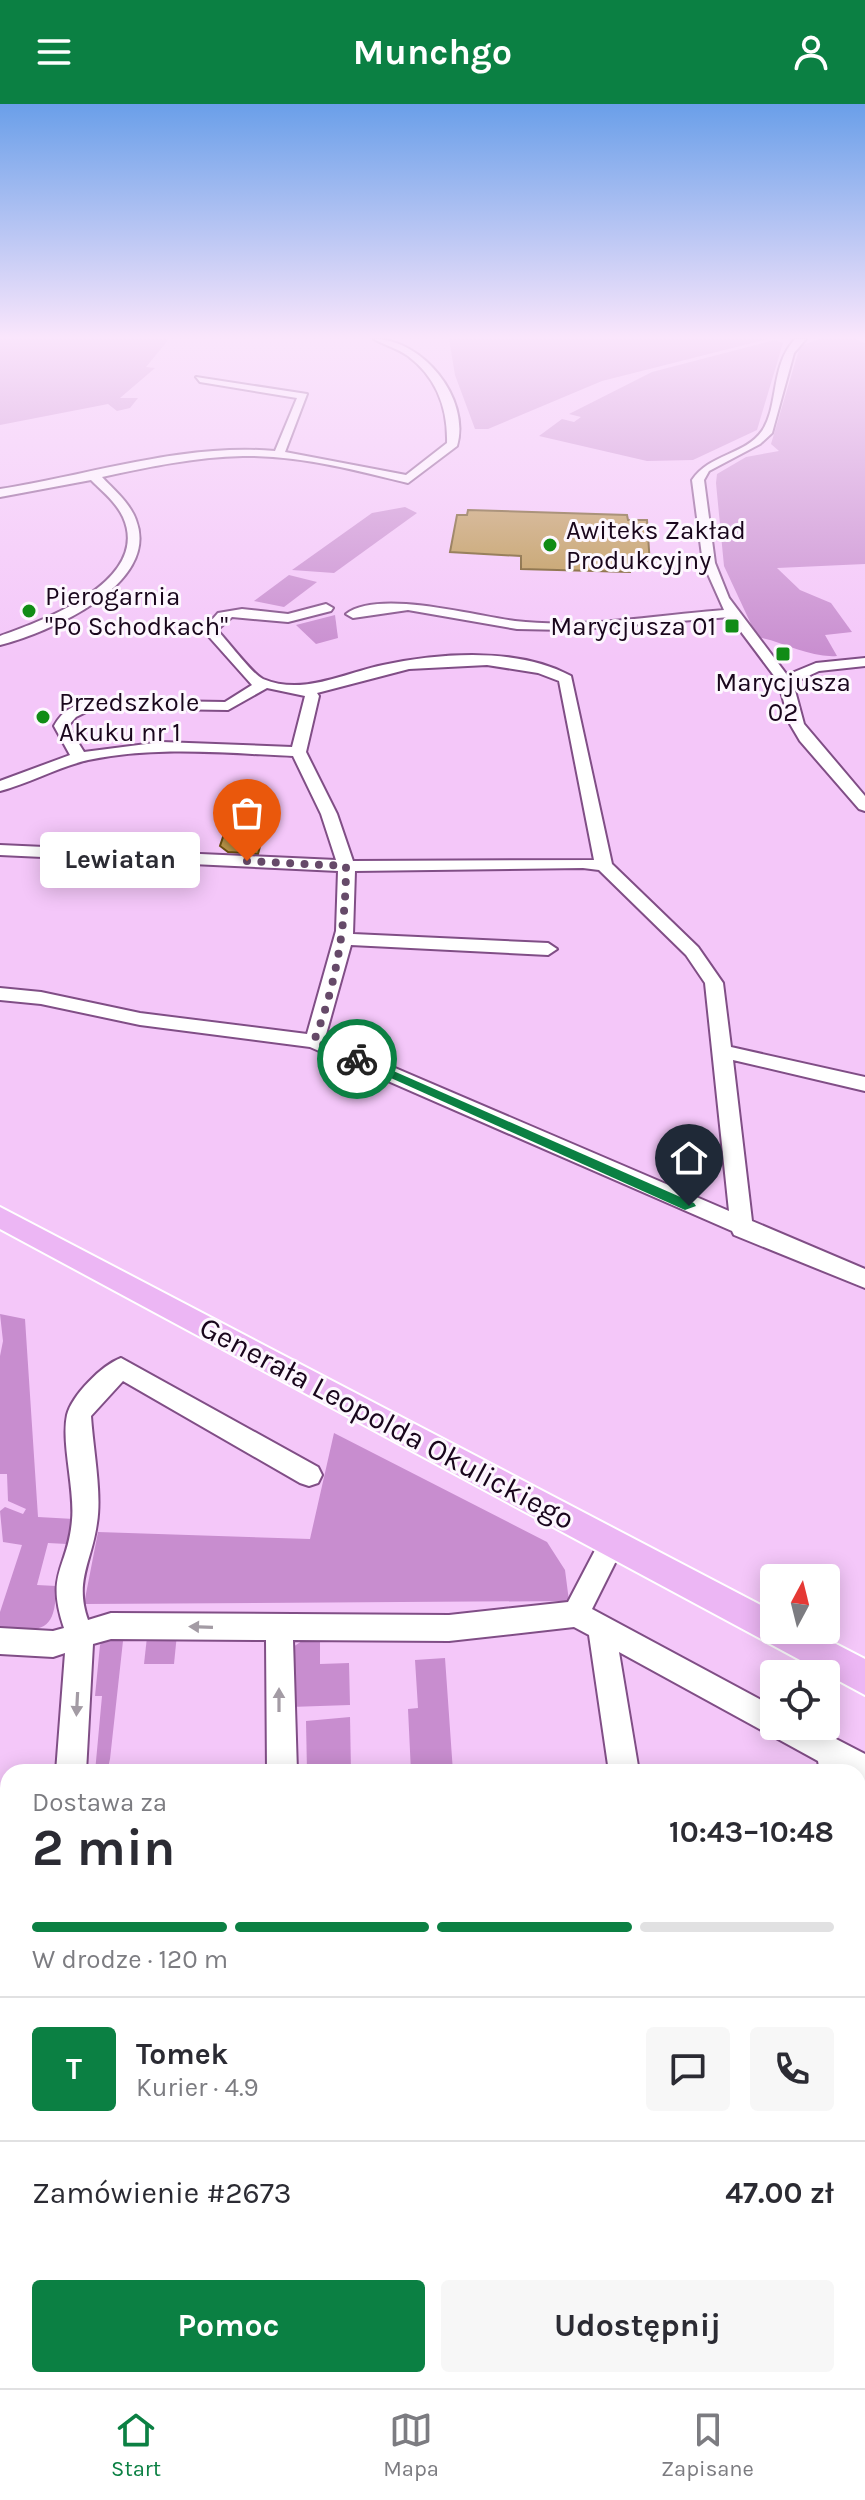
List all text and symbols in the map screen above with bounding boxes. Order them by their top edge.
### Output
icon: menu [32,30,76,74]
icon: person [789,30,833,74]
text: Munchgo [353,31,512,73]
place label: Awiteks Zakład Produkcyjny [566,515,746,576]
marker: Awiteks Zakład Produkcyjny [541,536,559,554]
place label: Pierogarnia "Po Schodkach" [45,581,228,642]
marker: Pierogarnia "Po Schodkach" [20,602,38,620]
place label: Marycjusza 01 [550,611,716,642]
marker: Marycjusza 01 [723,617,741,635]
marker: Marycjusza 02 [774,645,792,663]
place label: Marycjusza 02 [715,667,851,728]
place label: Przedszkole Akuku nr 1 [59,687,199,748]
marker: Przedszkole Akuku nr 1 [34,708,52,726]
pin [213,779,281,861]
icon: bag [225,791,269,835]
callout: Lewiatan [39,833,199,889]
text: Lewiatan [64,844,176,875]
courier [317,1019,397,1099]
icon: bike [335,1037,379,1081]
pin [655,1124,723,1206]
icon: home [667,1136,711,1180]
street label: Generała Leopolda Okulickiego [194,1309,580,1537]
north arrow [760,1564,840,1644]
map controls [760,1564,840,1740]
one-way arrow [188,1620,213,1633]
button: locate [760,1660,840,1740]
one-way arrow [273,1687,285,1712]
one-way arrow [71,1692,84,1717]
text: Dostawa za [32,1787,167,1818]
text: 10:43–10:48 [669,1814,834,1850]
text: 2 min [32,1817,175,1878]
text: W drodze · 120 m [32,1944,228,1975]
button: chat [646,2027,730,2111]
button: phone [750,2027,834,2111]
text: Tomek [136,2036,228,2072]
text: T [66,2051,82,2087]
text: Kurier · 4.9 [136,2072,259,2103]
text: Zamówienie #2673 [32,2175,292,2211]
text: 47.00 zł [725,2175,834,2211]
button: Pomoc [32,2280,425,2372]
button: Udostępnij [441,2280,834,2372]
tab: Start [111,2408,161,2482]
tab: Mapa [383,2408,439,2482]
tab: Zapisane [661,2408,754,2482]

